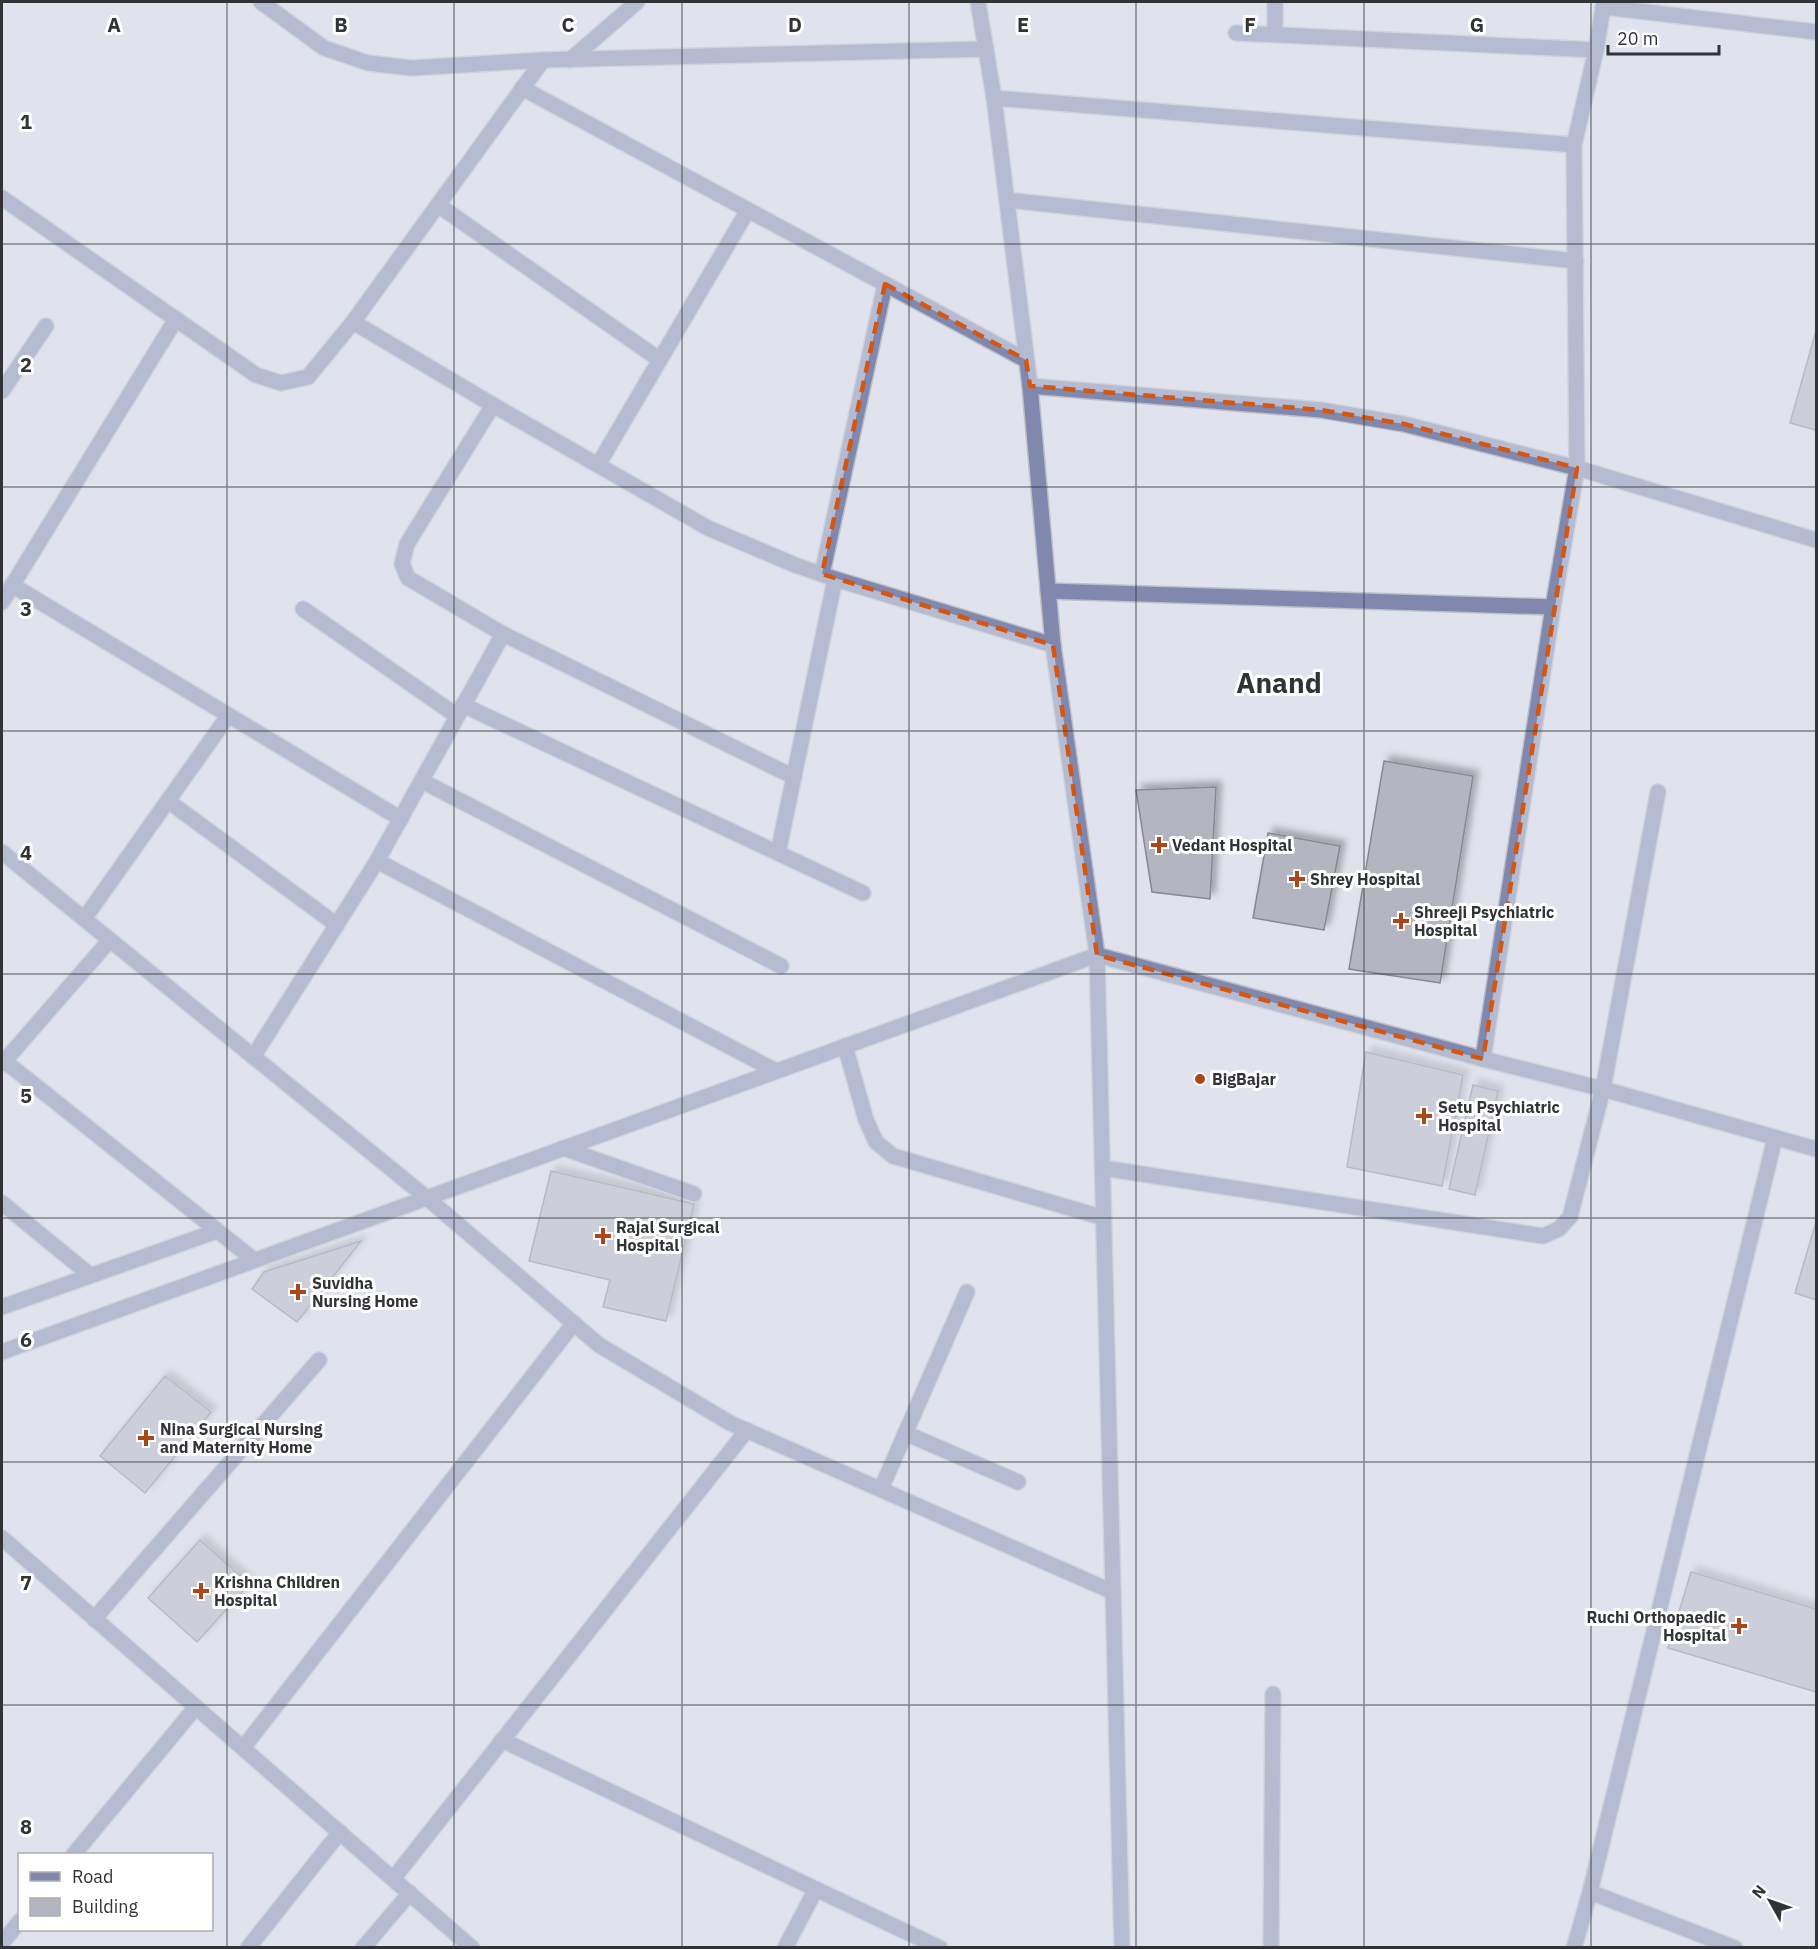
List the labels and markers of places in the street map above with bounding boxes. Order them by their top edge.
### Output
place label: Vedant Hospital [1172,835,1292,855]
marker: Vedant Hospital [1150,836,1168,854]
place label: Shrey Hospital [1310,869,1420,889]
marker: Shrey Hospital [1288,870,1306,888]
place label: Shreeji Psychiatric Hospital [1414,902,1554,940]
marker: Shreeji Psychiatric Hospital [1392,912,1410,930]
place label: BigBajar [1212,1069,1277,1089]
marker: BigBajar [1193,1072,1207,1086]
place label: Setu Psychiatric Hospital [1438,1097,1560,1135]
marker: Setu Psychiatric Hospital [1415,1107,1433,1125]
place label: Rajal Surgical Hospital [616,1217,720,1255]
marker: Rajal Surgical Hospital [594,1227,612,1245]
place label: Suvidha Nursing Home [312,1273,418,1311]
marker: Suvidha Nursing Home [289,1283,307,1301]
place label: Nina Surgical Nursing and Maternity Home [160,1419,323,1457]
marker: Nina Surgical Nursing and Maternity Home [137,1429,155,1447]
place label: Krishna Children Hospital [214,1572,340,1610]
marker: Krishna Children Hospital [192,1582,210,1600]
place label: Ruchi Orthopaedic Hospital [1586,1607,1726,1645]
marker: Ruchi Orthopaedic Hospital [1730,1617,1748,1635]

